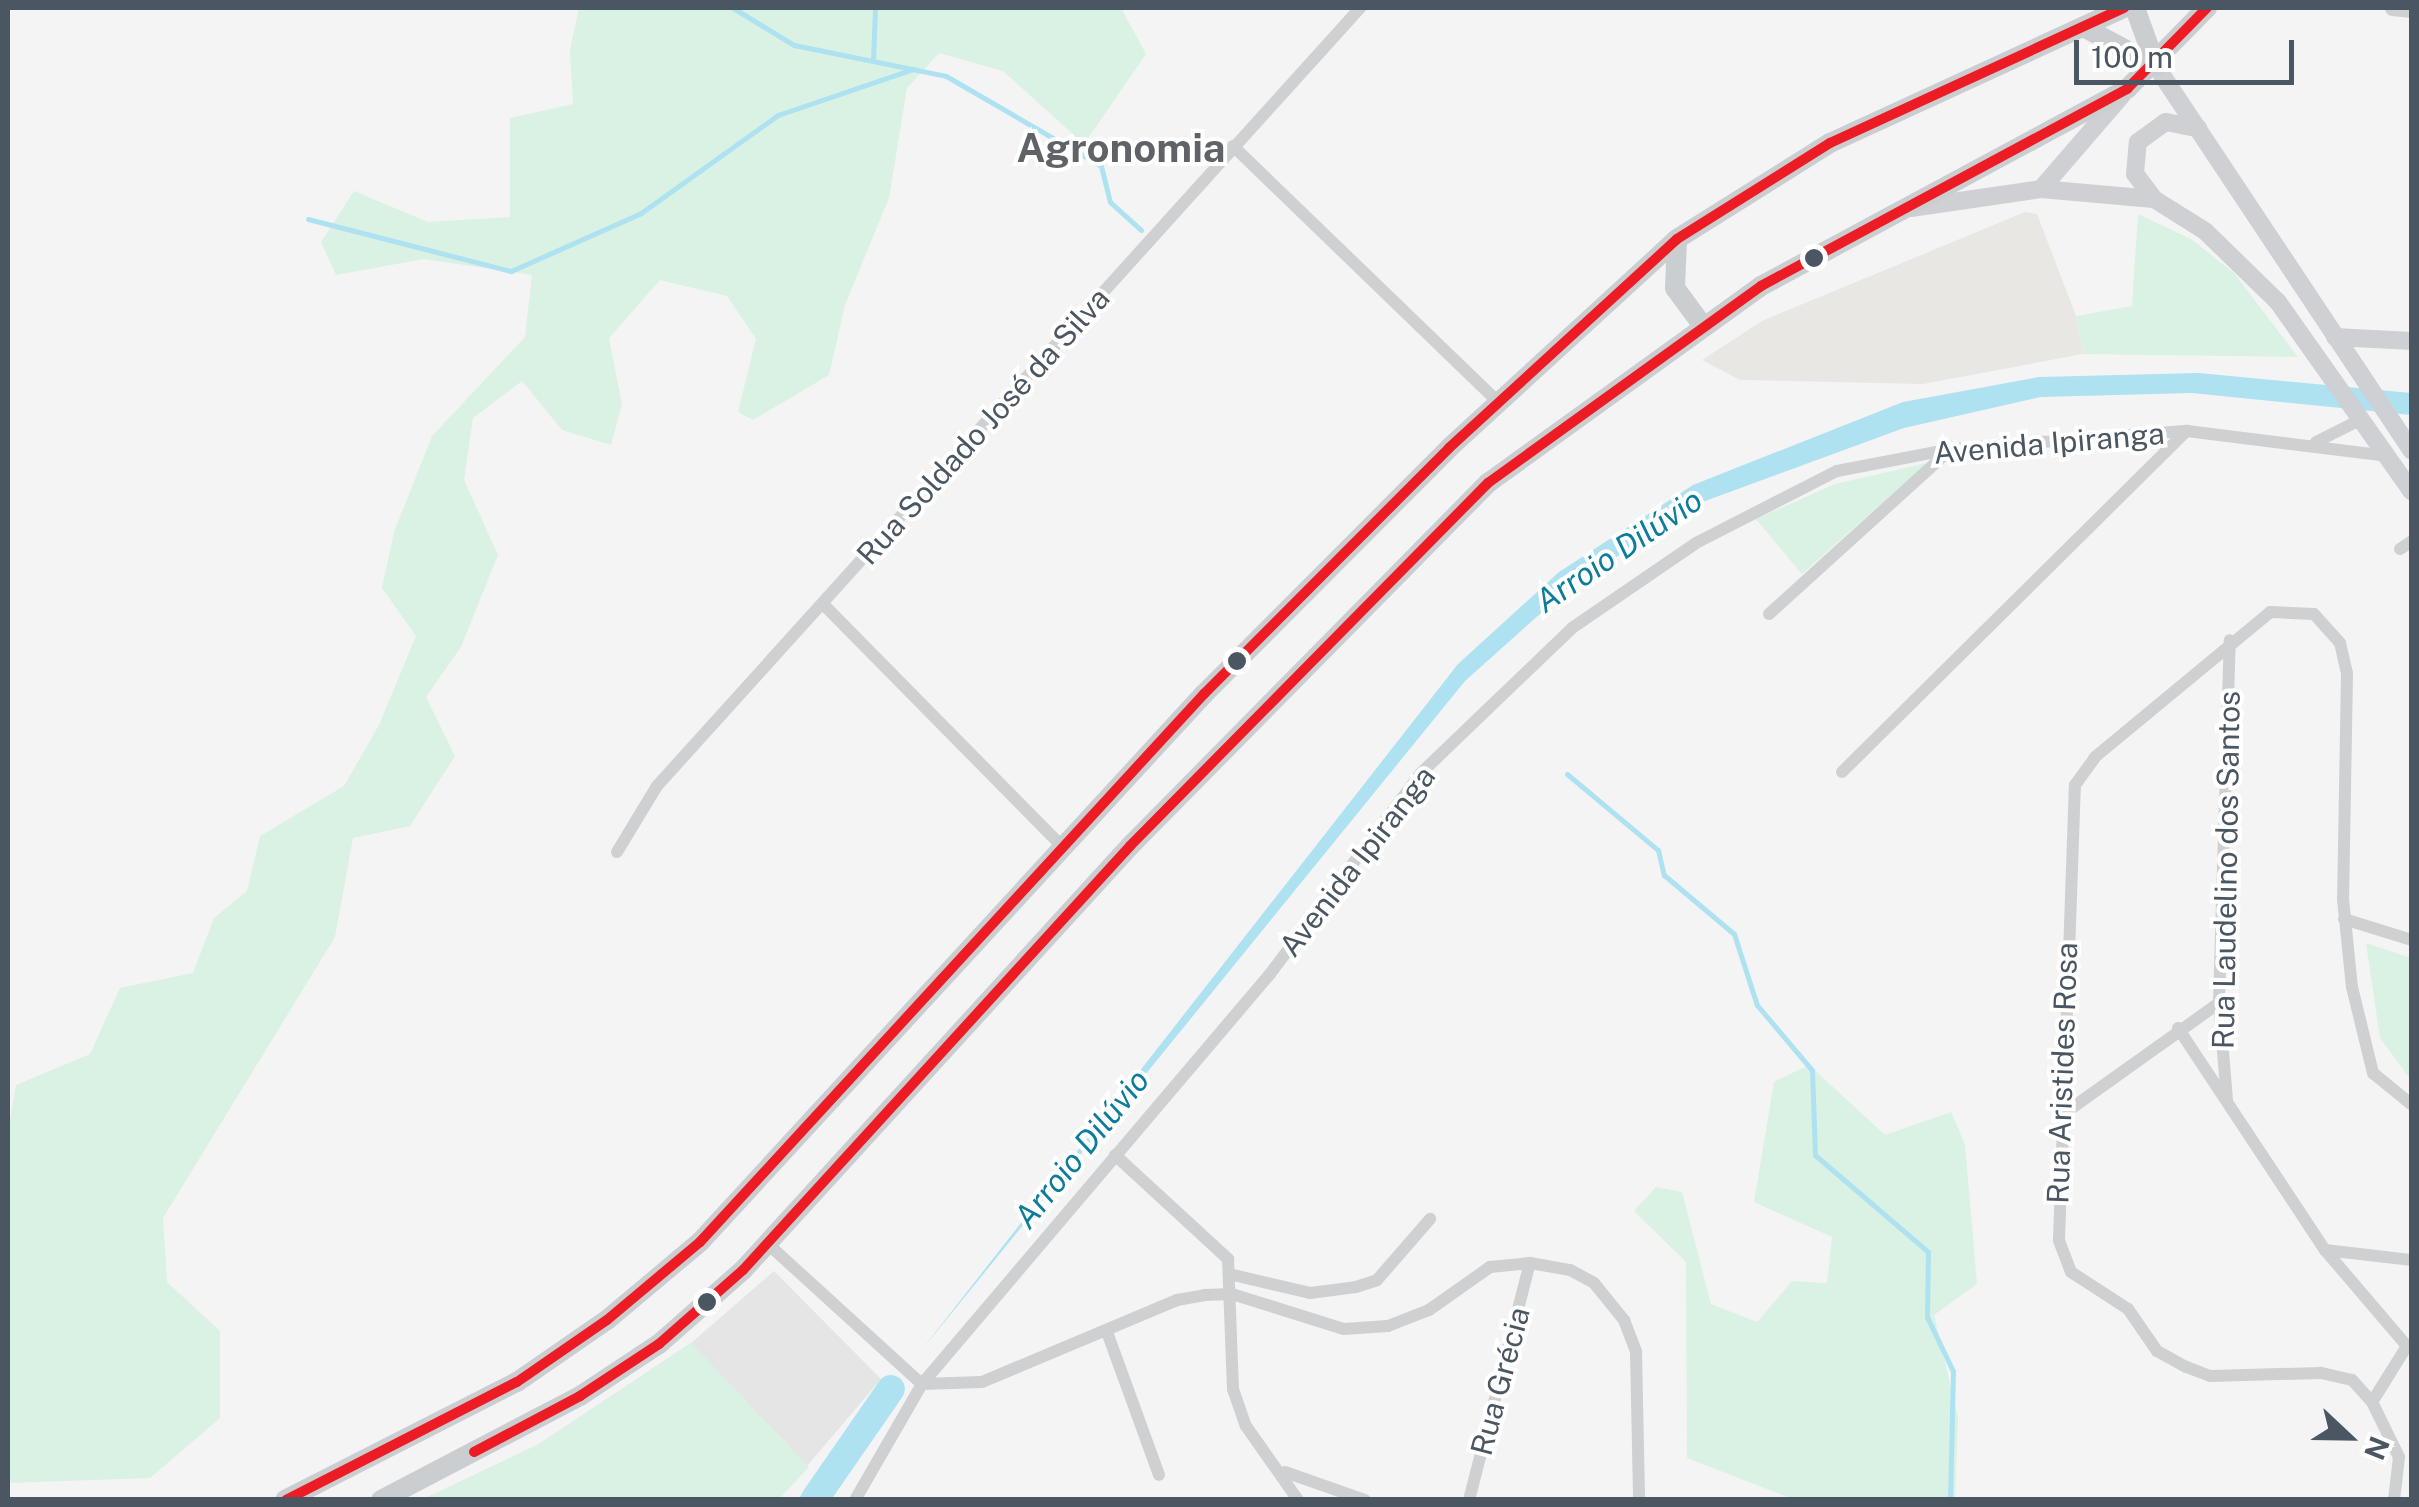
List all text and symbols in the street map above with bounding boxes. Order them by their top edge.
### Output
scale bar [2079,20,2299,82]
text: 100 m [2091,39,2173,75]
district label: Agronomia [1016,124,1226,172]
unlabelled marker [1804,248,1824,268]
street label: Rua Soldado José da Silva [849,280,1117,572]
street label: Avenida Ipiranga [1932,415,2166,471]
water label: Arroio Dilúvio [1528,481,1710,621]
unlabelled marker [1227,651,1247,671]
street label: Rua Laudelino dos Santos [2205,690,2247,1050]
street label: Avenida Ipiranga [1271,759,1443,963]
street label: Rua Aristides Rosa [2039,942,2085,1204]
water label: Arroio Dilúvio [1006,1062,1158,1236]
unlabelled marker [697,1292,717,1312]
street label: Rua Grécia [1463,1303,1537,1459]
north arrow [2299,1387,2399,1487]
text: N [2358,1432,2397,1465]

